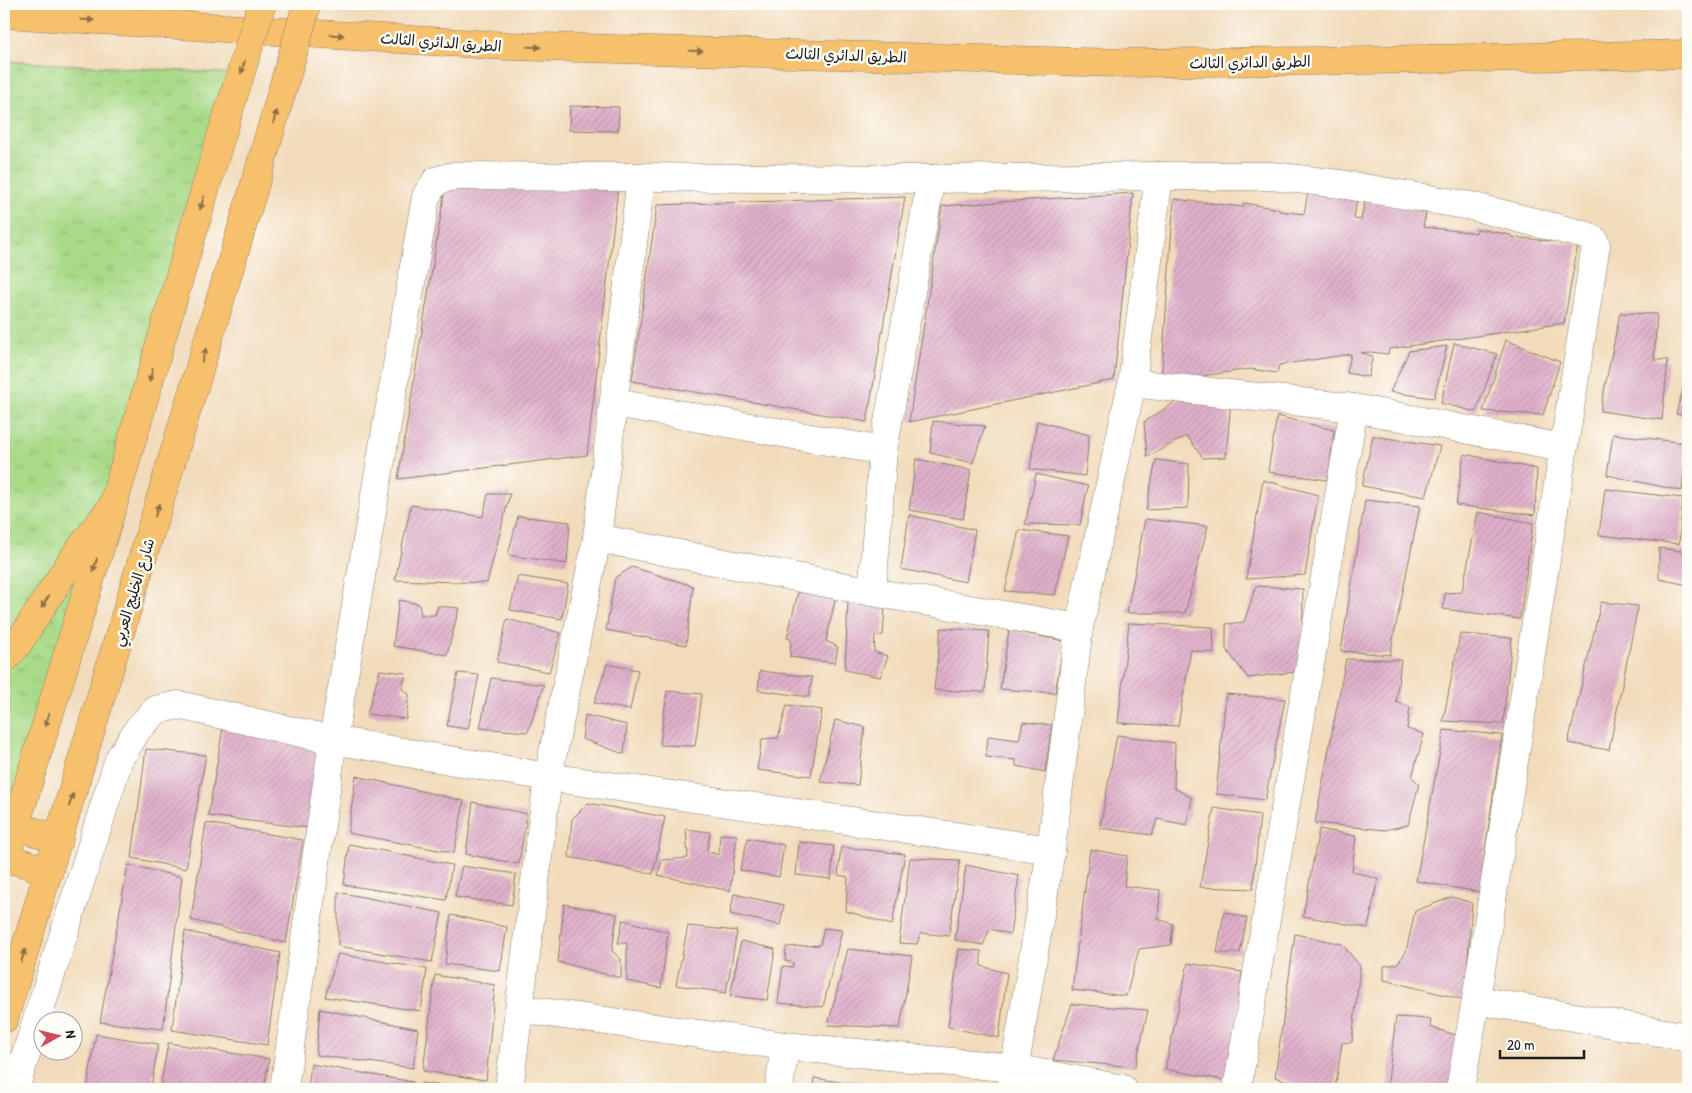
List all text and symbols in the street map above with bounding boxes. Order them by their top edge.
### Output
one-way arrow [80,16,96,24]
street label: الطريق الدائري الثالث [380,27,502,58]
one-way arrow [329,32,345,40]
street label: الطريق الدائري الثالث [785,42,907,69]
one-way arrow [526,43,542,51]
one-way arrow [689,47,705,55]
street label: الطريق الدائري الثالث [1189,50,1311,75]
one-way arrow [238,60,246,75]
one-way arrow [271,109,279,124]
one-way arrow [197,195,205,210]
one-way arrow [200,347,208,362]
one-way arrow [146,368,154,383]
one-way arrow [154,503,162,518]
street label: شارع الخليج العربي [107,535,162,650]
one-way arrow [90,557,98,572]
one-way arrow [40,596,49,609]
one-way arrow [43,713,51,728]
one-way arrow [67,793,75,808]
one-way arrow [20,948,28,963]
north arrow [32,1010,82,1060]
scale bar [1500,1028,1583,1060]
text: N [61,1029,81,1040]
text: 20 m [1507,1034,1534,1055]

